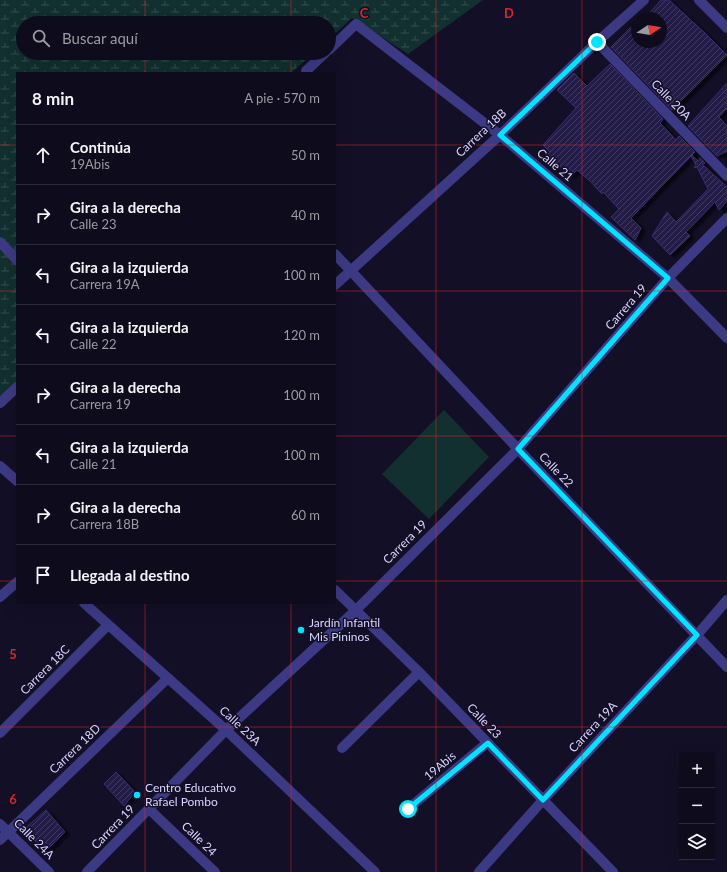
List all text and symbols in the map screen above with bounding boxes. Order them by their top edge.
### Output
text: C [360,5,369,21]
text: D [504,5,514,21]
north arrow [631,12,667,48]
search box [16,16,336,60]
icon: search [30,27,52,49]
text: Buscar aquí [62,29,138,47]
route end [588,33,606,51]
street label: Calle 20A [648,76,695,124]
text: 8 min [32,88,74,109]
text: A pie · 570 m [244,90,320,106]
street label: Carrera 18B [452,105,509,160]
text: Continúa [70,138,131,156]
icon: ahead [32,144,54,166]
street label: Calle 21 [534,145,577,184]
text: 50 m [291,147,320,163]
text: 19Abis [70,156,110,172]
text: Gira a la derecha [70,198,181,216]
icon: right [32,204,54,226]
text: 40 m [291,207,320,223]
text: Calle 23 [70,216,117,232]
text: Gira a la izquierda [70,258,189,276]
icon: left [32,264,54,286]
text: 100 m [283,267,320,283]
text: Carrera 19A [70,276,140,292]
street label: Carrera 19 [602,281,650,333]
text: Gira a la izquierda [70,318,189,336]
icon: left [32,324,54,346]
text: 120 m [283,327,320,343]
text: Calle 22 [70,336,117,352]
text: Gira a la derecha [70,378,181,396]
icon: right [32,384,54,406]
text: 100 m [283,387,320,403]
text: Carrera 19 [70,396,131,412]
text: Gira a la izquierda [70,438,189,456]
icon: left [32,444,54,466]
text: 100 m [283,447,320,463]
street label: Calle 22 [536,449,577,490]
text: Calle 21 [70,456,117,472]
text: Gira a la derecha [70,498,181,516]
icon: right [32,504,54,526]
text: 60 m [291,507,320,523]
text: Carrera 18B [70,516,139,532]
street label: Carrera 19 [380,517,430,567]
icon: arrive [32,564,54,586]
text: Llegada al destino [70,566,190,584]
place label: Jardín Infantil Mis Pininos [309,615,380,644]
marker: Jardín Infantil Mis Pininos [296,625,306,635]
street label: Carrera 18C [17,642,73,698]
text: 5 [9,646,17,662]
street label: Carrera 19A [565,697,621,755]
street label: Calle 23 [464,700,505,741]
street label: Calle 23A [217,703,265,749]
street label: Carrera 18D [46,721,103,777]
street label: 19Abis [421,748,459,783]
map controls [679,752,715,860]
button: + [679,752,715,788]
place label: Centro Educativo Rafael Pombo [145,780,236,809]
button: − [679,788,715,824]
marker: Centro Educativo Rafael Pombo [132,790,142,800]
text: 6 [9,791,17,807]
route start [399,800,417,818]
street label: Carrera 19 [88,801,138,852]
street label: Calle 24A [11,815,58,863]
street label: Calle 24 [179,818,220,859]
button: layers [679,824,715,860]

